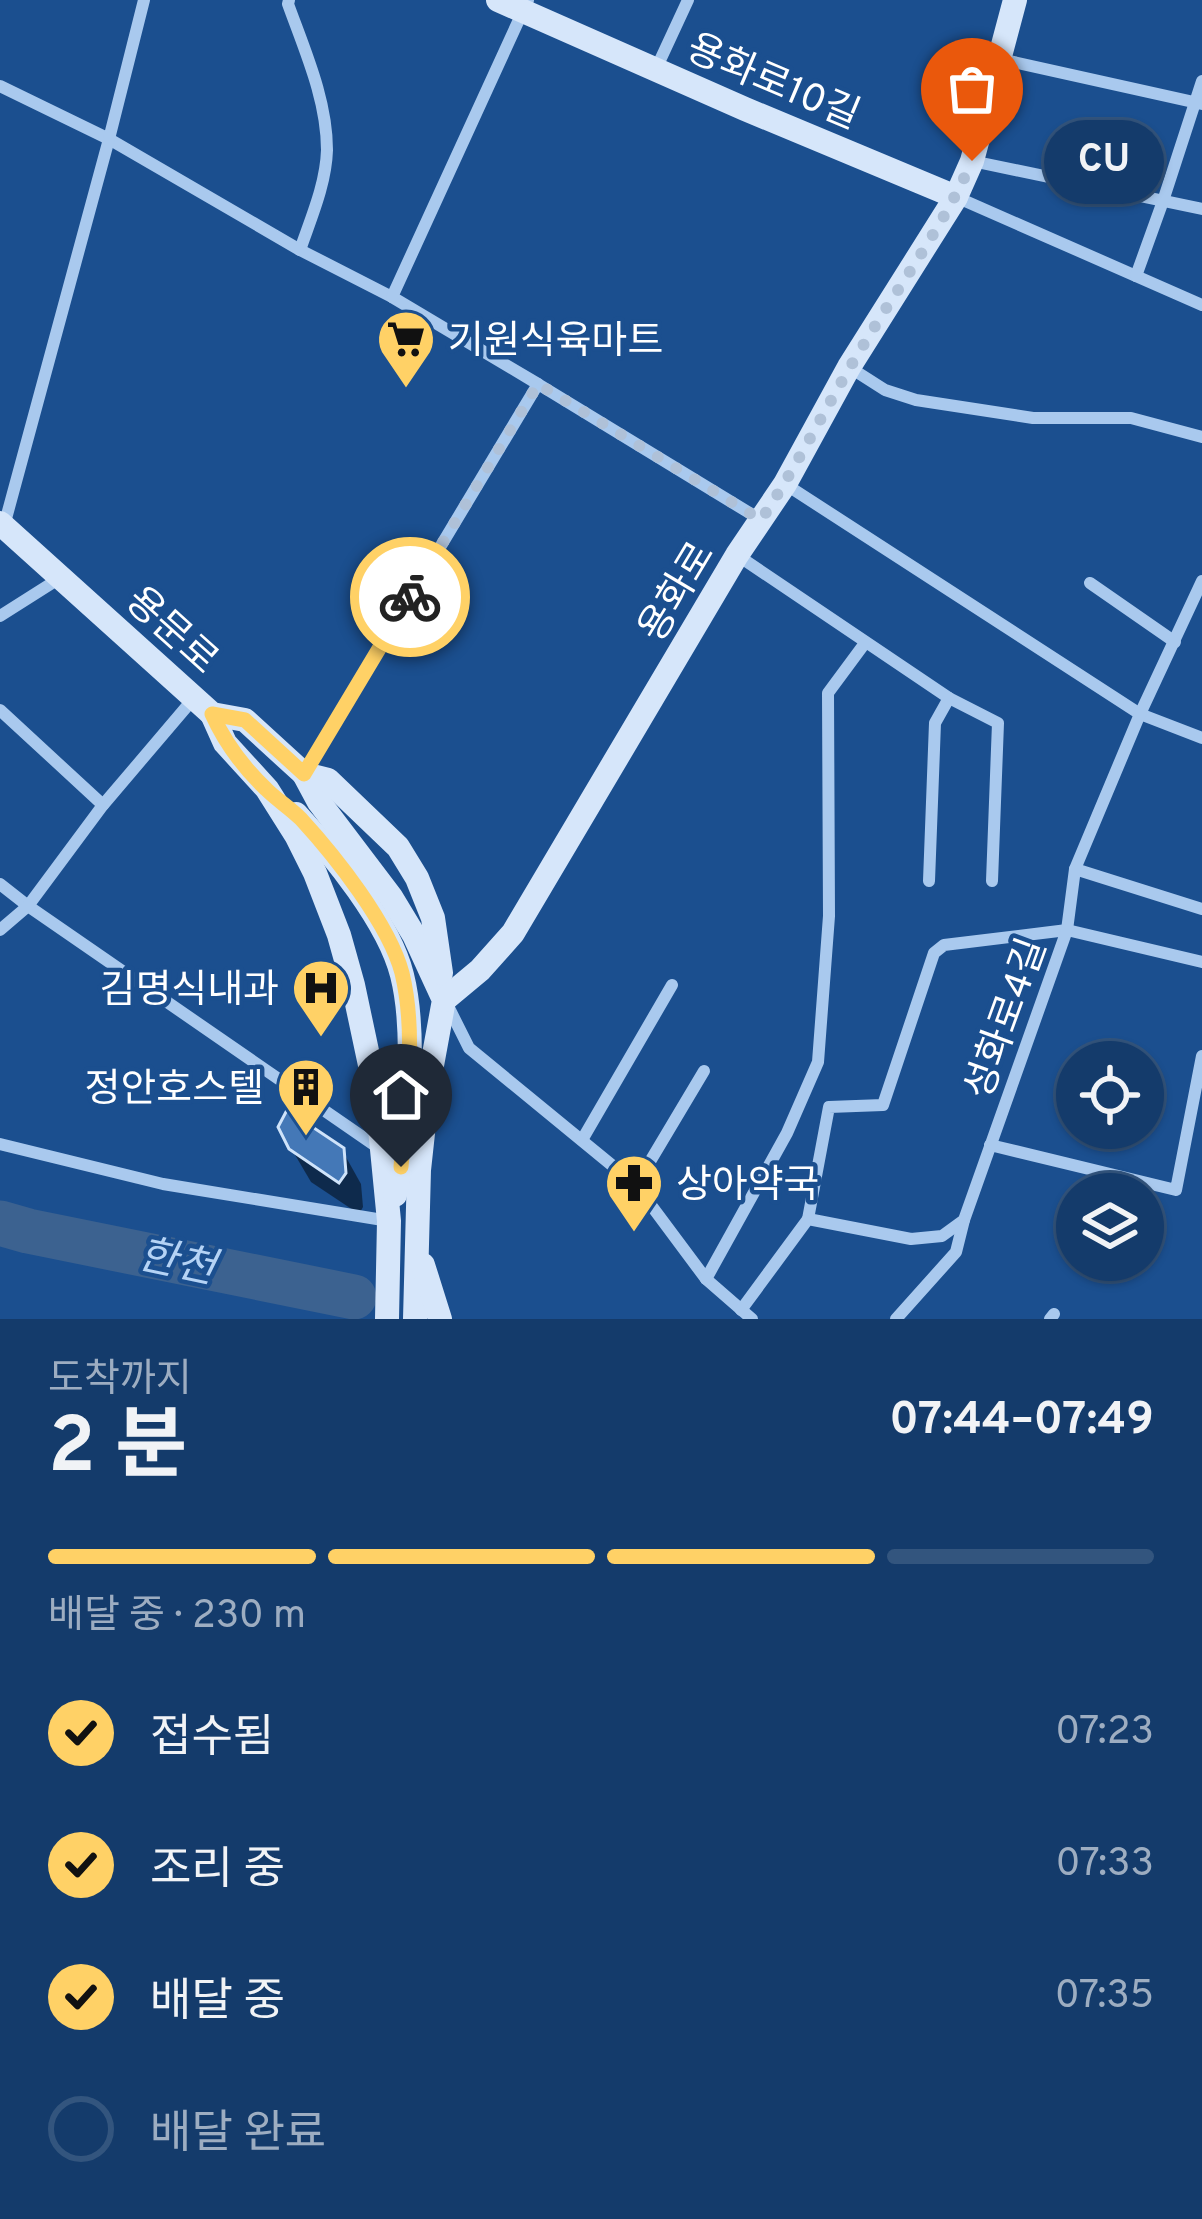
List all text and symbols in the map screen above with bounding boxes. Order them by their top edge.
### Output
street label: 용화로10길 [678,26,866,142]
pin [921,38,1023,161]
icon: bag [939,56,1005,122]
callout: CU [1044,119,1164,203]
text: CU [1078,137,1130,186]
supermarket icon: 기원식육마트 [375,308,437,390]
place label: 기원식육마트 [448,319,663,368]
street label: 용화로 [630,535,728,652]
courier [350,537,470,657]
icon: bike [377,564,443,630]
street label: 용문로 [114,578,226,687]
street label: 성화로4길 [957,932,1060,1107]
hospital icon: 김명식내과 [290,957,352,1039]
place label: 김명식내과 [100,968,279,1017]
map controls [1056,1041,1164,1281]
button: locate [1056,1041,1164,1149]
pin [350,1044,452,1167]
building icon: 정안호스텔 [275,1056,337,1138]
icon: home [368,1062,434,1128]
place label: 정안호스텔 [85,1067,264,1116]
pharmacy icon: 상아약국 [603,1152,665,1234]
place label: 상아약국 [676,1163,820,1212]
button: layers [1056,1173,1164,1281]
water label: 한천 [133,1230,224,1299]
text: 도착까지 [48,1357,192,1406]
text: 07:44–07:49 [889,1393,1154,1450]
text: 2 분 [48,1401,187,1500]
text: 배달 중 · 230 m [48,1593,306,1642]
icon: check [48,1700,114,1766]
text: 07:23 [1055,1709,1154,1758]
text: 접수됨 [150,1711,274,1768]
icon: check [48,1832,114,1898]
text: 07:33 [1056,1841,1154,1890]
text: 조리 중 [150,1843,285,1900]
icon: check [48,1964,114,2030]
text: 07:35 [1055,1973,1154,2022]
text: 배달 중 [150,1975,285,2032]
text: 배달 완료 [150,2107,326,2164]

